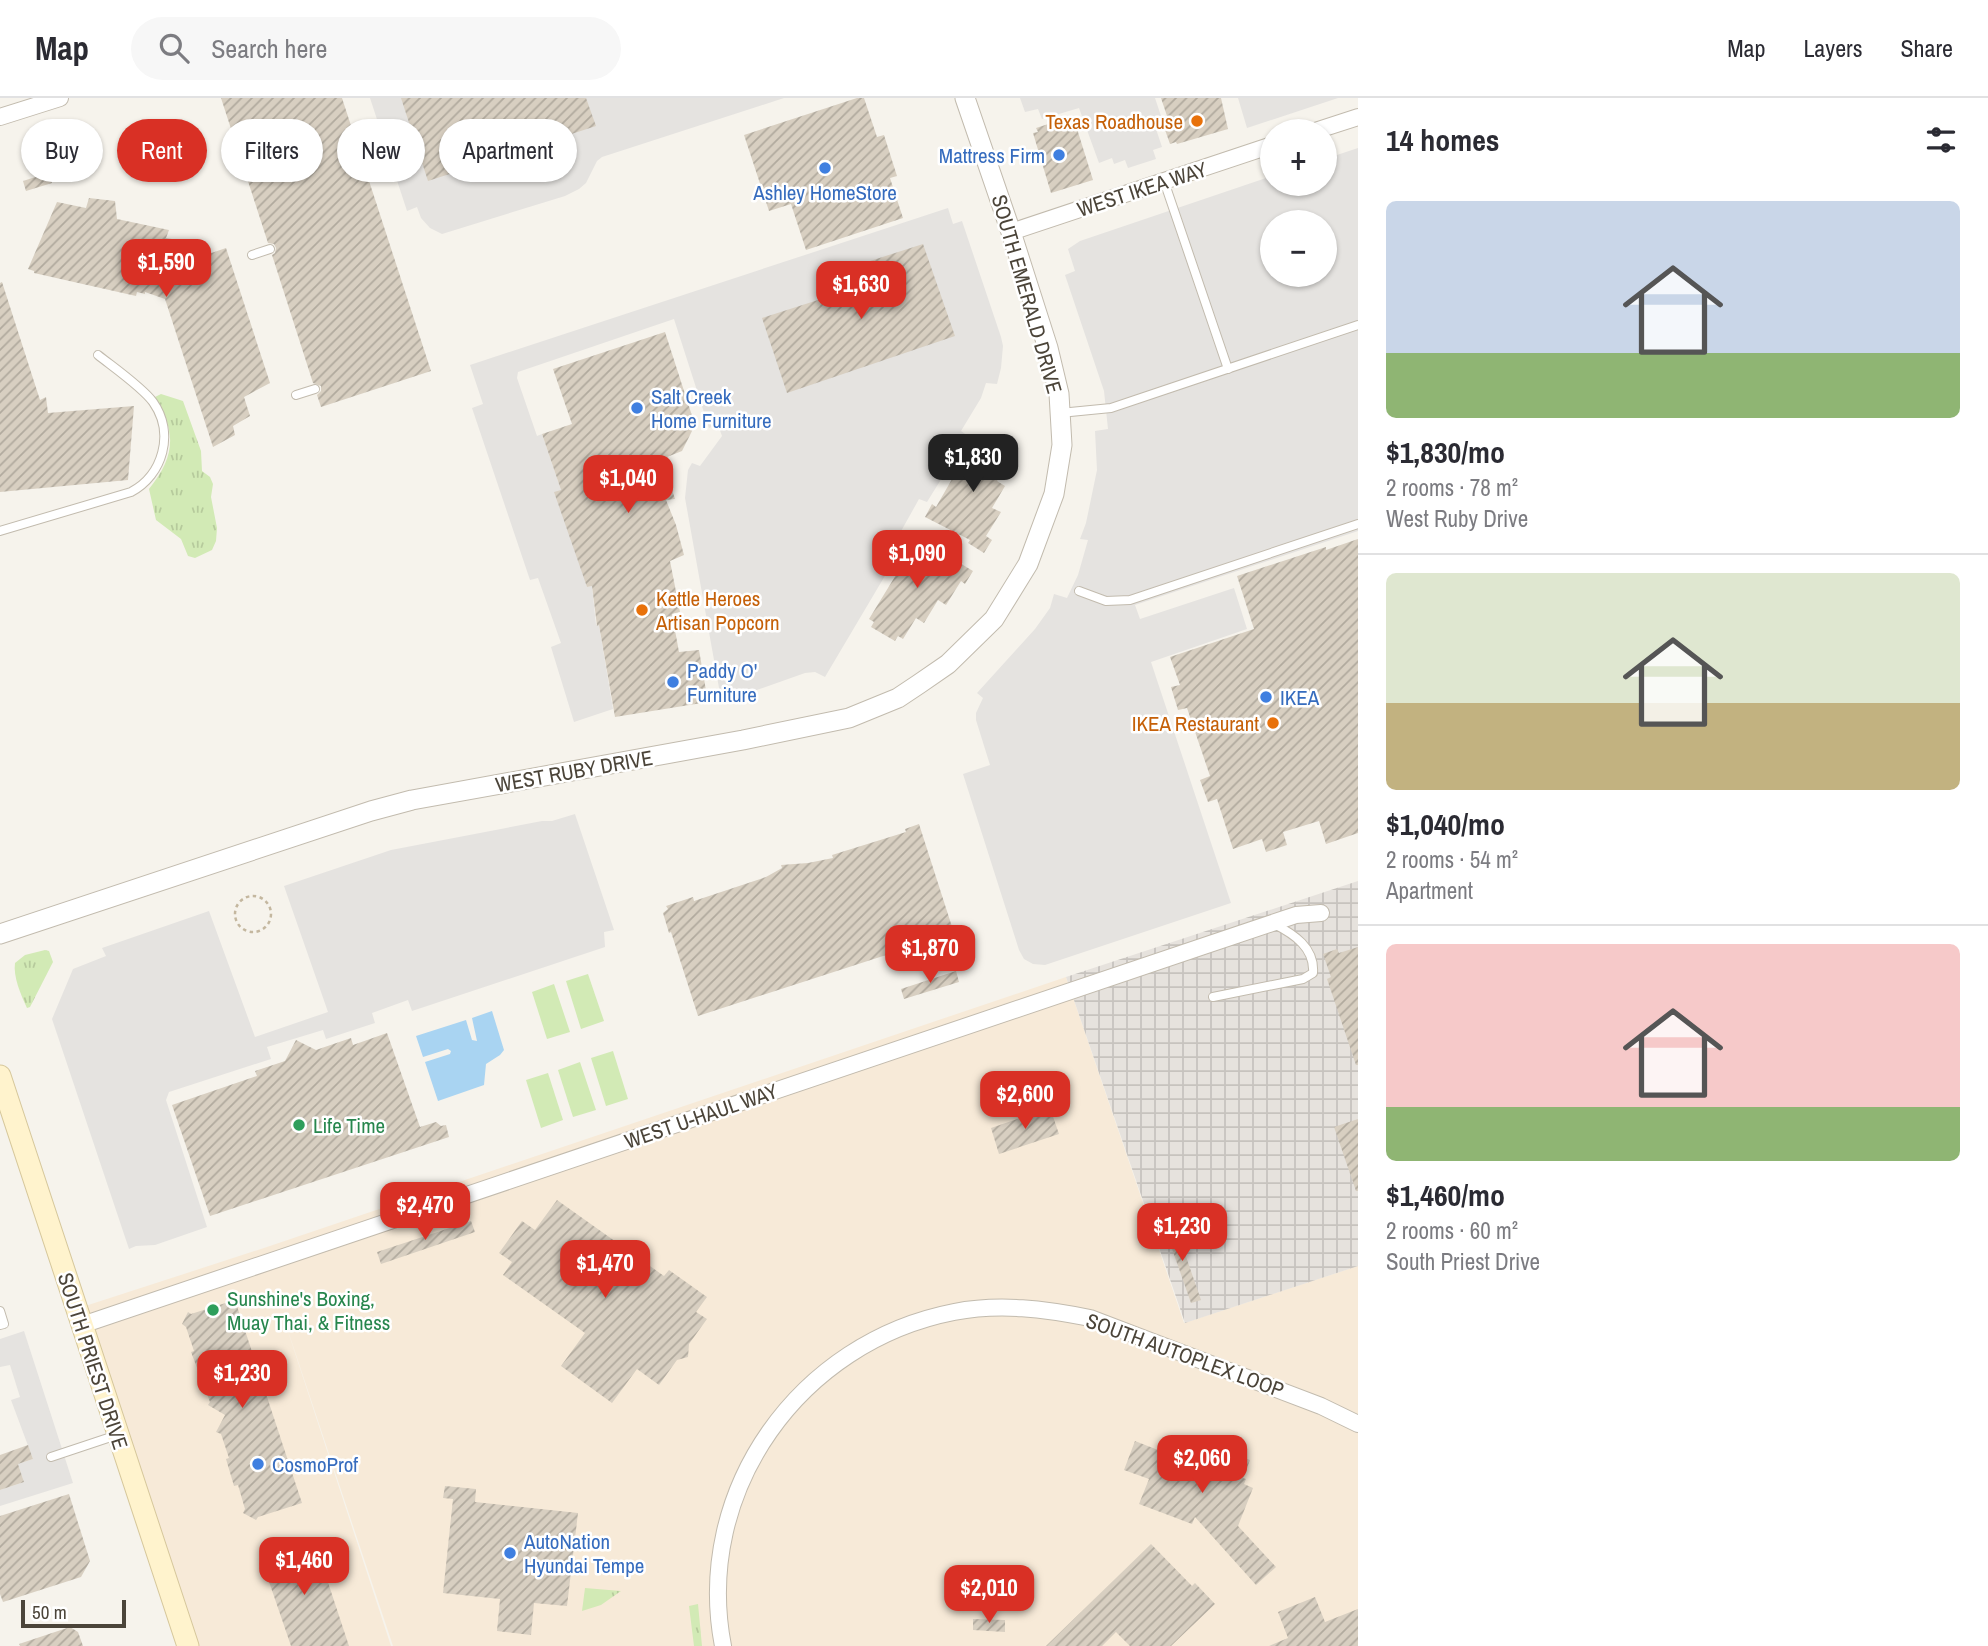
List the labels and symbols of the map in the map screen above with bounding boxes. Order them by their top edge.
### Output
place label: Texas Roadhouse [1045,107,1183,136]
marker: Texas Roadhouse [1189,113,1205,129]
place label: Mattress Firm [939,141,1045,170]
marker: Mattress Firm [1051,147,1067,163]
street label: WEST IKEA WAY [1073,154,1211,224]
marker: Ashley HomeStore [817,160,833,176]
place label: Ashley HomeStore [752,178,897,207]
street label: SOUTH EMERALD DRIVE [985,191,1069,397]
pin: $1,590 [109,240,223,299]
pin: $1,630 [804,262,918,321]
place label: Salt Creek Home Furniture [651,382,772,435]
marker: Salt Creek Home Furniture [629,400,645,416]
pin: $1,830 [916,434,1030,494]
pin: $1,040 [571,456,685,515]
pin: $1,090 [860,531,974,590]
place label: Kettle Heroes Artisan Popcorn [655,584,779,637]
marker: Kettle Heroes Artisan Popcorn [634,602,650,618]
place label: Paddy O' Furniture [687,656,757,709]
marker: Paddy O' Furniture [665,674,681,690]
place label: IKEA [1280,683,1320,712]
marker: IKEA [1258,689,1274,705]
place label: IKEA Restaurant [1132,709,1259,738]
marker: IKEA Restaurant [1265,715,1281,731]
street label: WEST RUBY DRIVE [493,743,655,799]
pin: $1,870 [873,926,987,985]
pin: $2,600 [968,1072,1082,1131]
street label: WEST U-HAUL WAY [621,1076,782,1156]
place label: Life Time [313,1111,385,1140]
marker: Life Time [291,1117,307,1133]
pin: $2,470 [368,1182,482,1242]
pin: $1,230 [1125,1204,1239,1263]
pin: $1,470 [548,1240,662,1300]
street label: SOUTH PRIEST DRIVE [51,1269,135,1453]
place label: Sunshine's Boxing, Muay Thai, & Fitness [227,1284,390,1337]
marker: Sunshine's Boxing, Muay Thai, & Fitness [205,1302,221,1318]
street label: SOUTH AUTOPLEX LOOP [1082,1306,1288,1404]
pin: $1,230 [185,1350,299,1410]
pin: $2,060 [1145,1436,1259,1495]
place label: CosmoProf [272,1450,358,1479]
marker: CosmoProf [250,1456,266,1472]
place label: AutoNation Hyundai Tempe [523,1527,644,1580]
pin: $1,460 [247,1538,361,1597]
marker: AutoNation Hyundai Tempe [502,1545,518,1561]
pin: $2,010 [932,1566,1046,1625]
scale bar [21,1597,126,1629]

